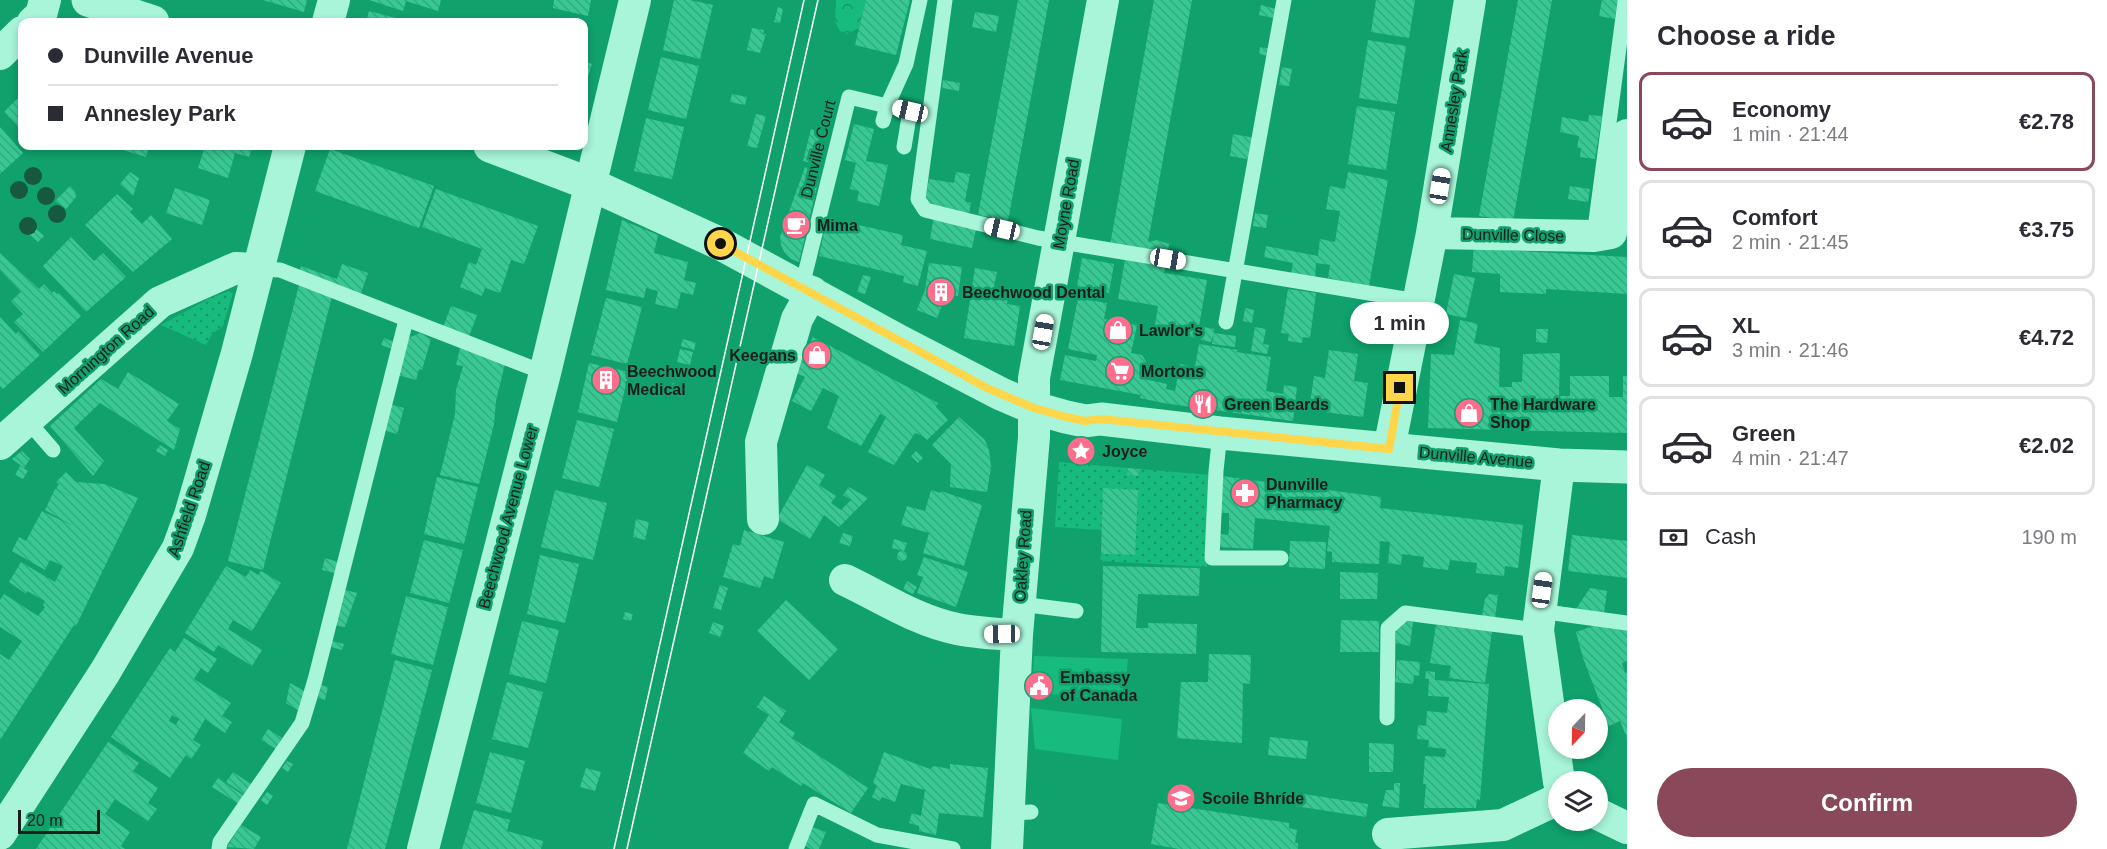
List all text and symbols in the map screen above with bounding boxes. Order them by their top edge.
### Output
text: Choose a ride [1657,21,1836,51]
text: Dunville Avenue [84,43,254,68]
street label: Annesley Park [1438,48,1471,153]
icon: car [1660,95,1714,149]
text: Economy [1732,97,1831,122]
street label: Dunville Court [798,98,839,200]
car [890,98,930,124]
text: Annesley Park [84,101,236,126]
text: €2.78 [2019,109,2074,134]
text: 1 min · 21:44 [1732,123,1849,145]
street label: Moyne Road [1050,158,1082,250]
car [1428,167,1452,205]
icon: car [1660,203,1714,257]
text: Comfort [1732,205,1818,230]
cafe icon: Mima [780,209,812,241]
car [982,216,1022,242]
place label: Mima [817,217,858,234]
text: €3.75 [2019,217,2074,242]
street label: Dunville Close [1462,226,1564,244]
route start [707,230,734,257]
text: 2 min · 21:45 [1732,231,1849,253]
car [1149,247,1187,271]
building icon: Beechwood Dental [925,276,957,308]
place label: Beechwood Dental [962,284,1105,301]
callout: 1 min [1350,301,1450,343]
street label: Mornington Road [55,303,157,397]
icon: car [1660,311,1714,365]
text: 1 min [1373,312,1426,334]
car [1031,313,1055,351]
text: XL [1732,313,1760,338]
shop icon: Lawlor's [1102,314,1134,346]
place label: Lawlor's [1139,322,1203,339]
text: €4.72 [2019,325,2074,350]
shop icon: Keegans [801,339,833,371]
text: 3 min · 21:46 [1732,339,1849,361]
place label: Keegans [729,347,796,364]
supermarket icon: Mortons [1104,355,1136,387]
place label: Beechwood Medical [627,363,717,398]
place label: Mortons [1141,363,1204,380]
building icon: Beechwood Medical [590,364,622,396]
route end [1386,374,1413,401]
restaurant icon: Green Beards [1187,388,1219,420]
place label: Green Beards [1224,396,1329,413]
place label: The Hardware Shop [1490,396,1596,431]
shop icon: The Hardware Shop [1453,397,1485,429]
icon: car [1660,419,1714,473]
text: Green [1732,421,1796,446]
street label: Beechwood Avenue Lower [475,423,541,611]
text: €2.02 [2019,433,2074,458]
place icon: Joyce [1065,435,1097,467]
place label: Joyce [1102,443,1147,460]
street label: Dunville Avenue [1418,444,1534,470]
text: 4 min · 21:47 [1732,447,1849,469]
street label: Ashfield Road [165,459,213,559]
place label: Dunville Pharmacy [1266,476,1343,511]
pharmacy icon: Dunville Pharmacy [1229,477,1261,509]
street label: Oakley Road [1011,509,1035,603]
icon: cash [1657,521,1690,554]
text: Cash [1705,524,1756,549]
text: 190 m [2021,526,2077,548]
car [1531,571,1553,609]
car [984,625,1020,643]
place label: Embassy of Canada [1060,669,1137,704]
public building icon: Embassy of Canada [1023,670,1055,702]
north arrow [1548,699,1608,759]
map controls [1548,699,1608,831]
button: Confirm [1657,768,2077,837]
button: layers [1548,771,1608,831]
school or university icon: Scoile Bhríde [1165,782,1197,814]
place label: Scoile Bhríde [1202,790,1304,807]
scale bar [18,807,100,834]
text: 20 m [27,812,63,829]

